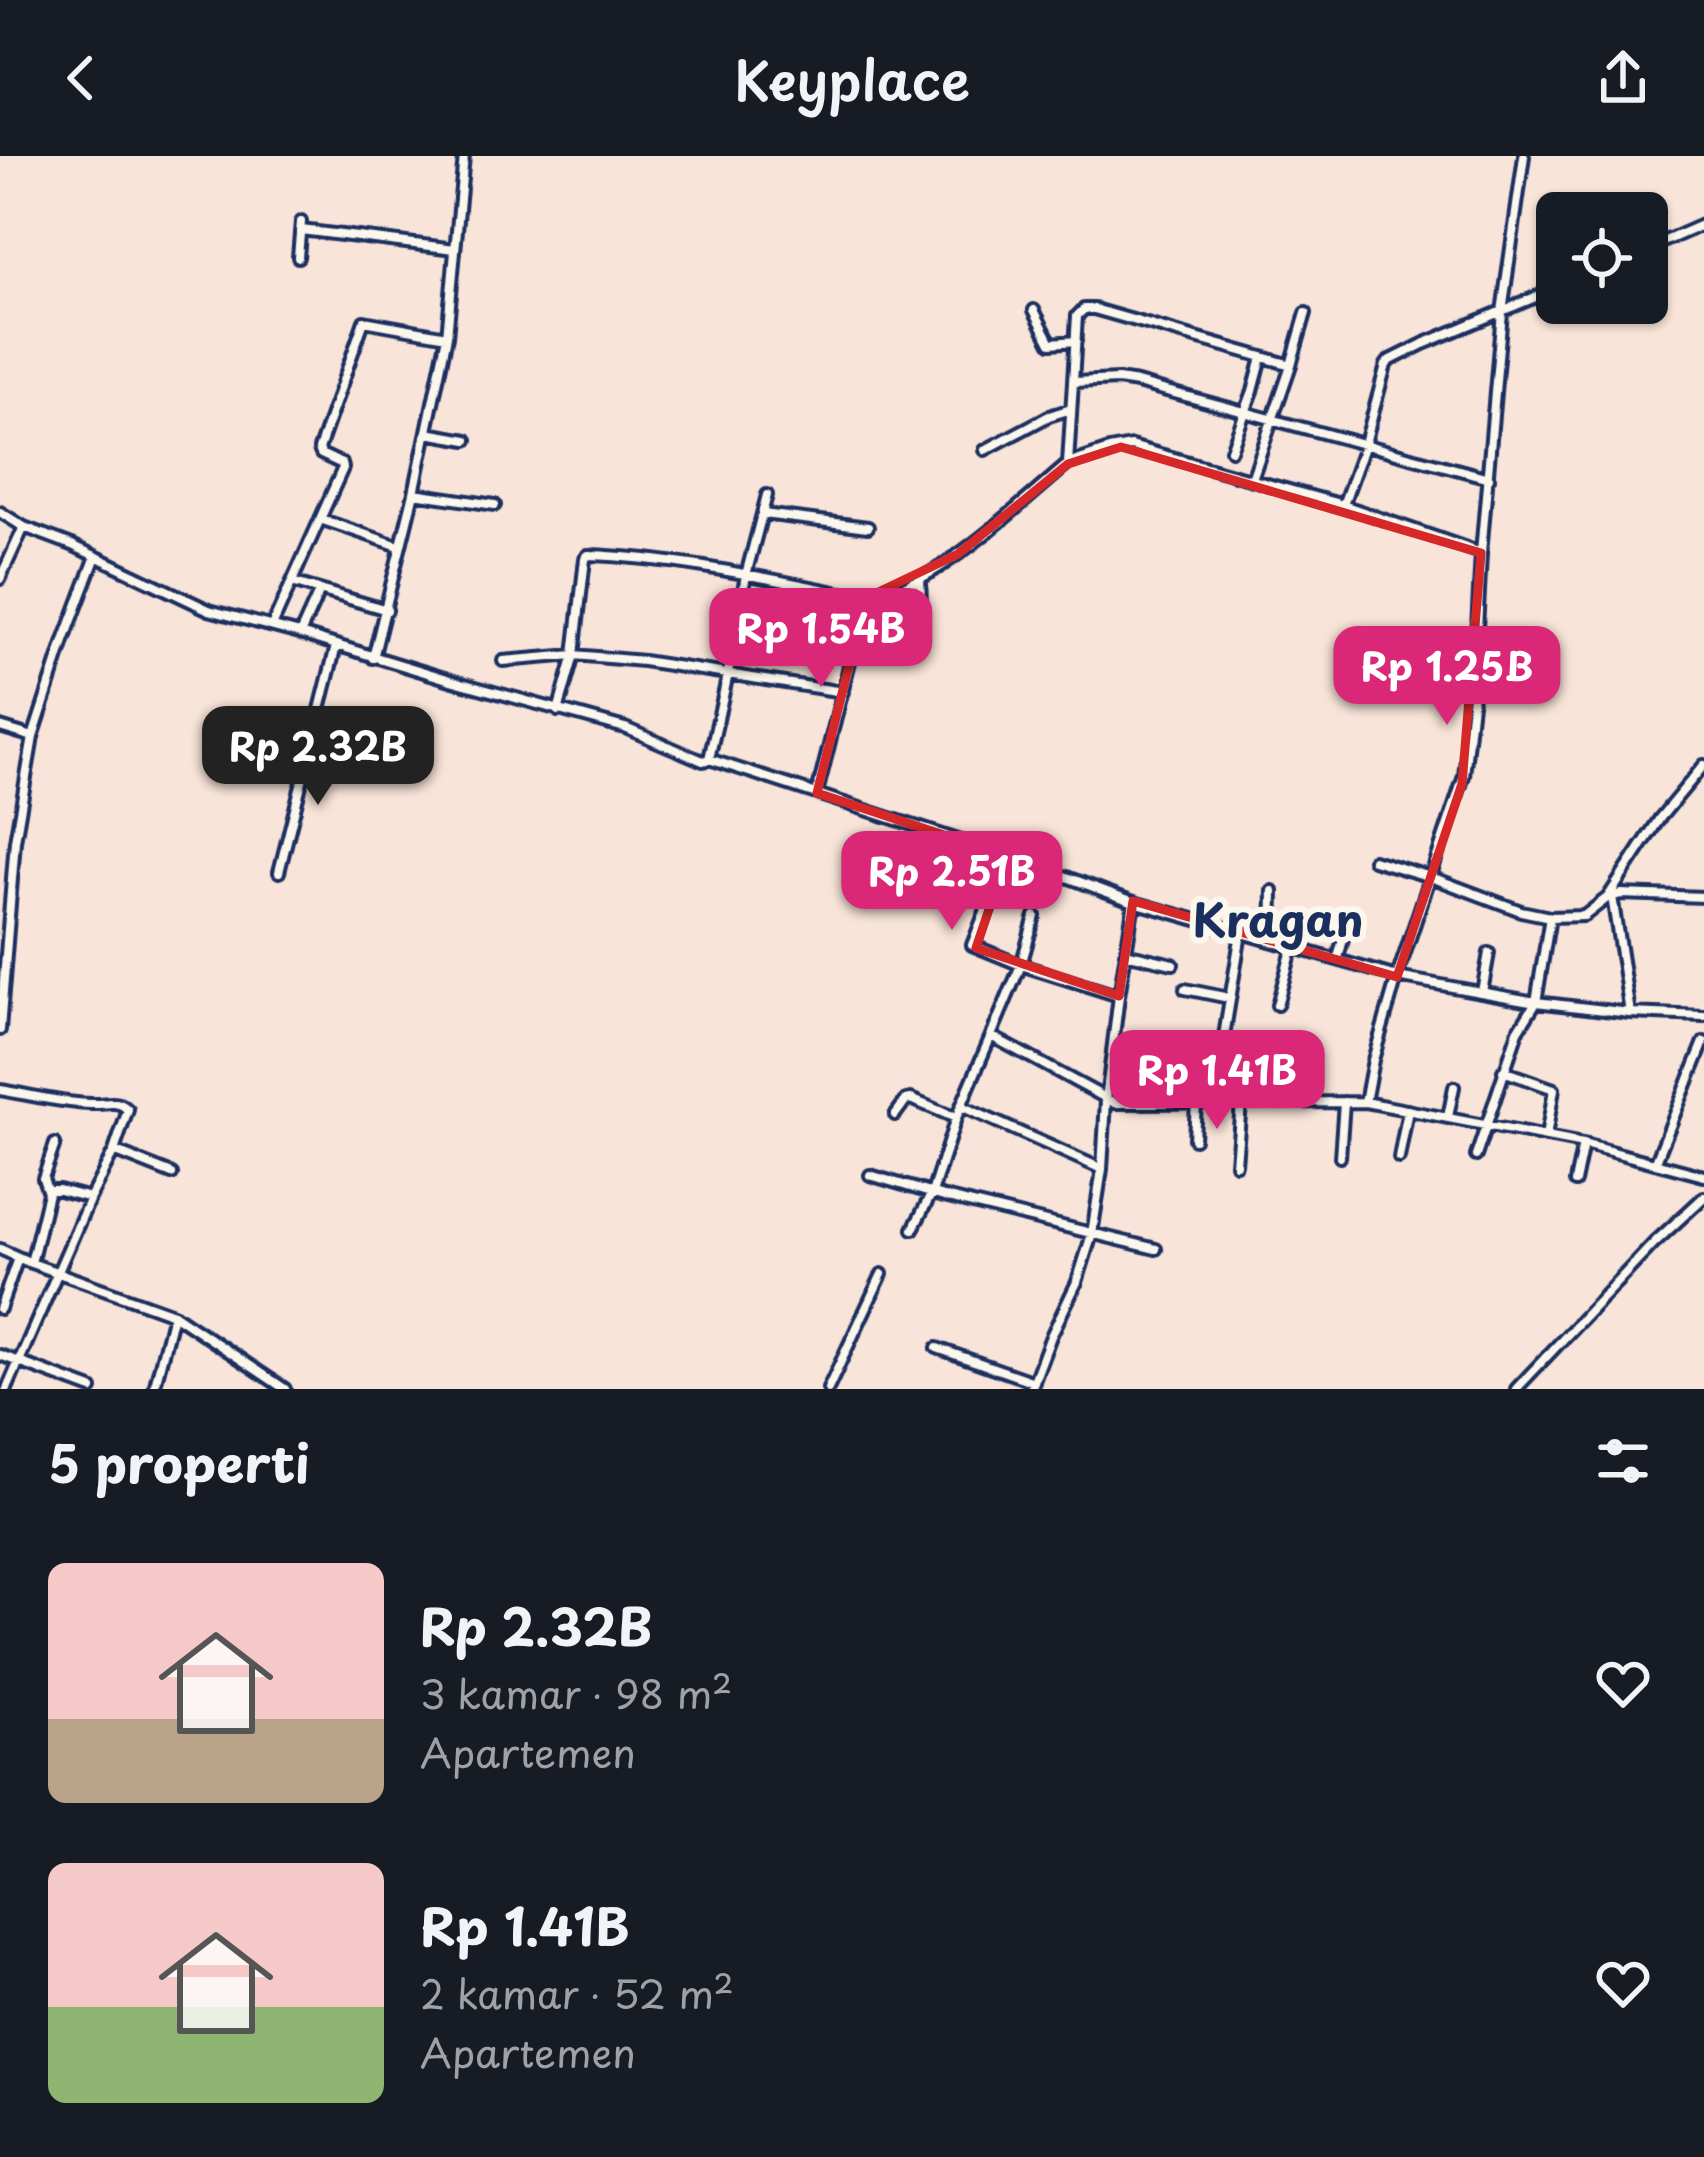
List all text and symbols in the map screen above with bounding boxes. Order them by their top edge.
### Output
text: Keyplace [734,38,970,119]
icon: back [48,45,114,111]
icon: share [1590,45,1656,111]
map controls [1536,192,1668,324]
button: locate [1536,192,1668,324]
pin: Rp 1.54B [697,588,945,690]
text: Rp 1.54B [736,597,906,656]
pin: Rp 1.25B [1323,626,1571,728]
text: Rp 1.25B [1360,635,1534,694]
pin: Rp 2.32B [194,706,442,808]
text: Rp 2.32B [229,715,407,774]
pin: Rp 2.51B [828,831,1076,933]
text: Rp 2.51B [868,840,1036,899]
district label: Kragan [1193,884,1363,952]
pin: Rp 1.41B [1093,1030,1341,1132]
text: Rp 1.41B [1137,1039,1297,1098]
text: 5 properti [48,1423,310,1500]
icon: filters [1590,1428,1656,1494]
text: Rp 2.32B [420,1586,653,1663]
icon: home [144,1611,288,1755]
icon: heart [1590,1650,1656,1716]
text: 3 kamar · 98 m² [420,1663,732,1722]
text: Apartemen [420,1722,636,1781]
text: Rp 1.41B [420,1886,630,1963]
icon: home [144,1911,288,2055]
icon: heart [1590,1950,1656,2016]
text: 2 kamar · 52 m² [420,1963,734,2022]
text: Apartemen [420,2022,636,2081]

